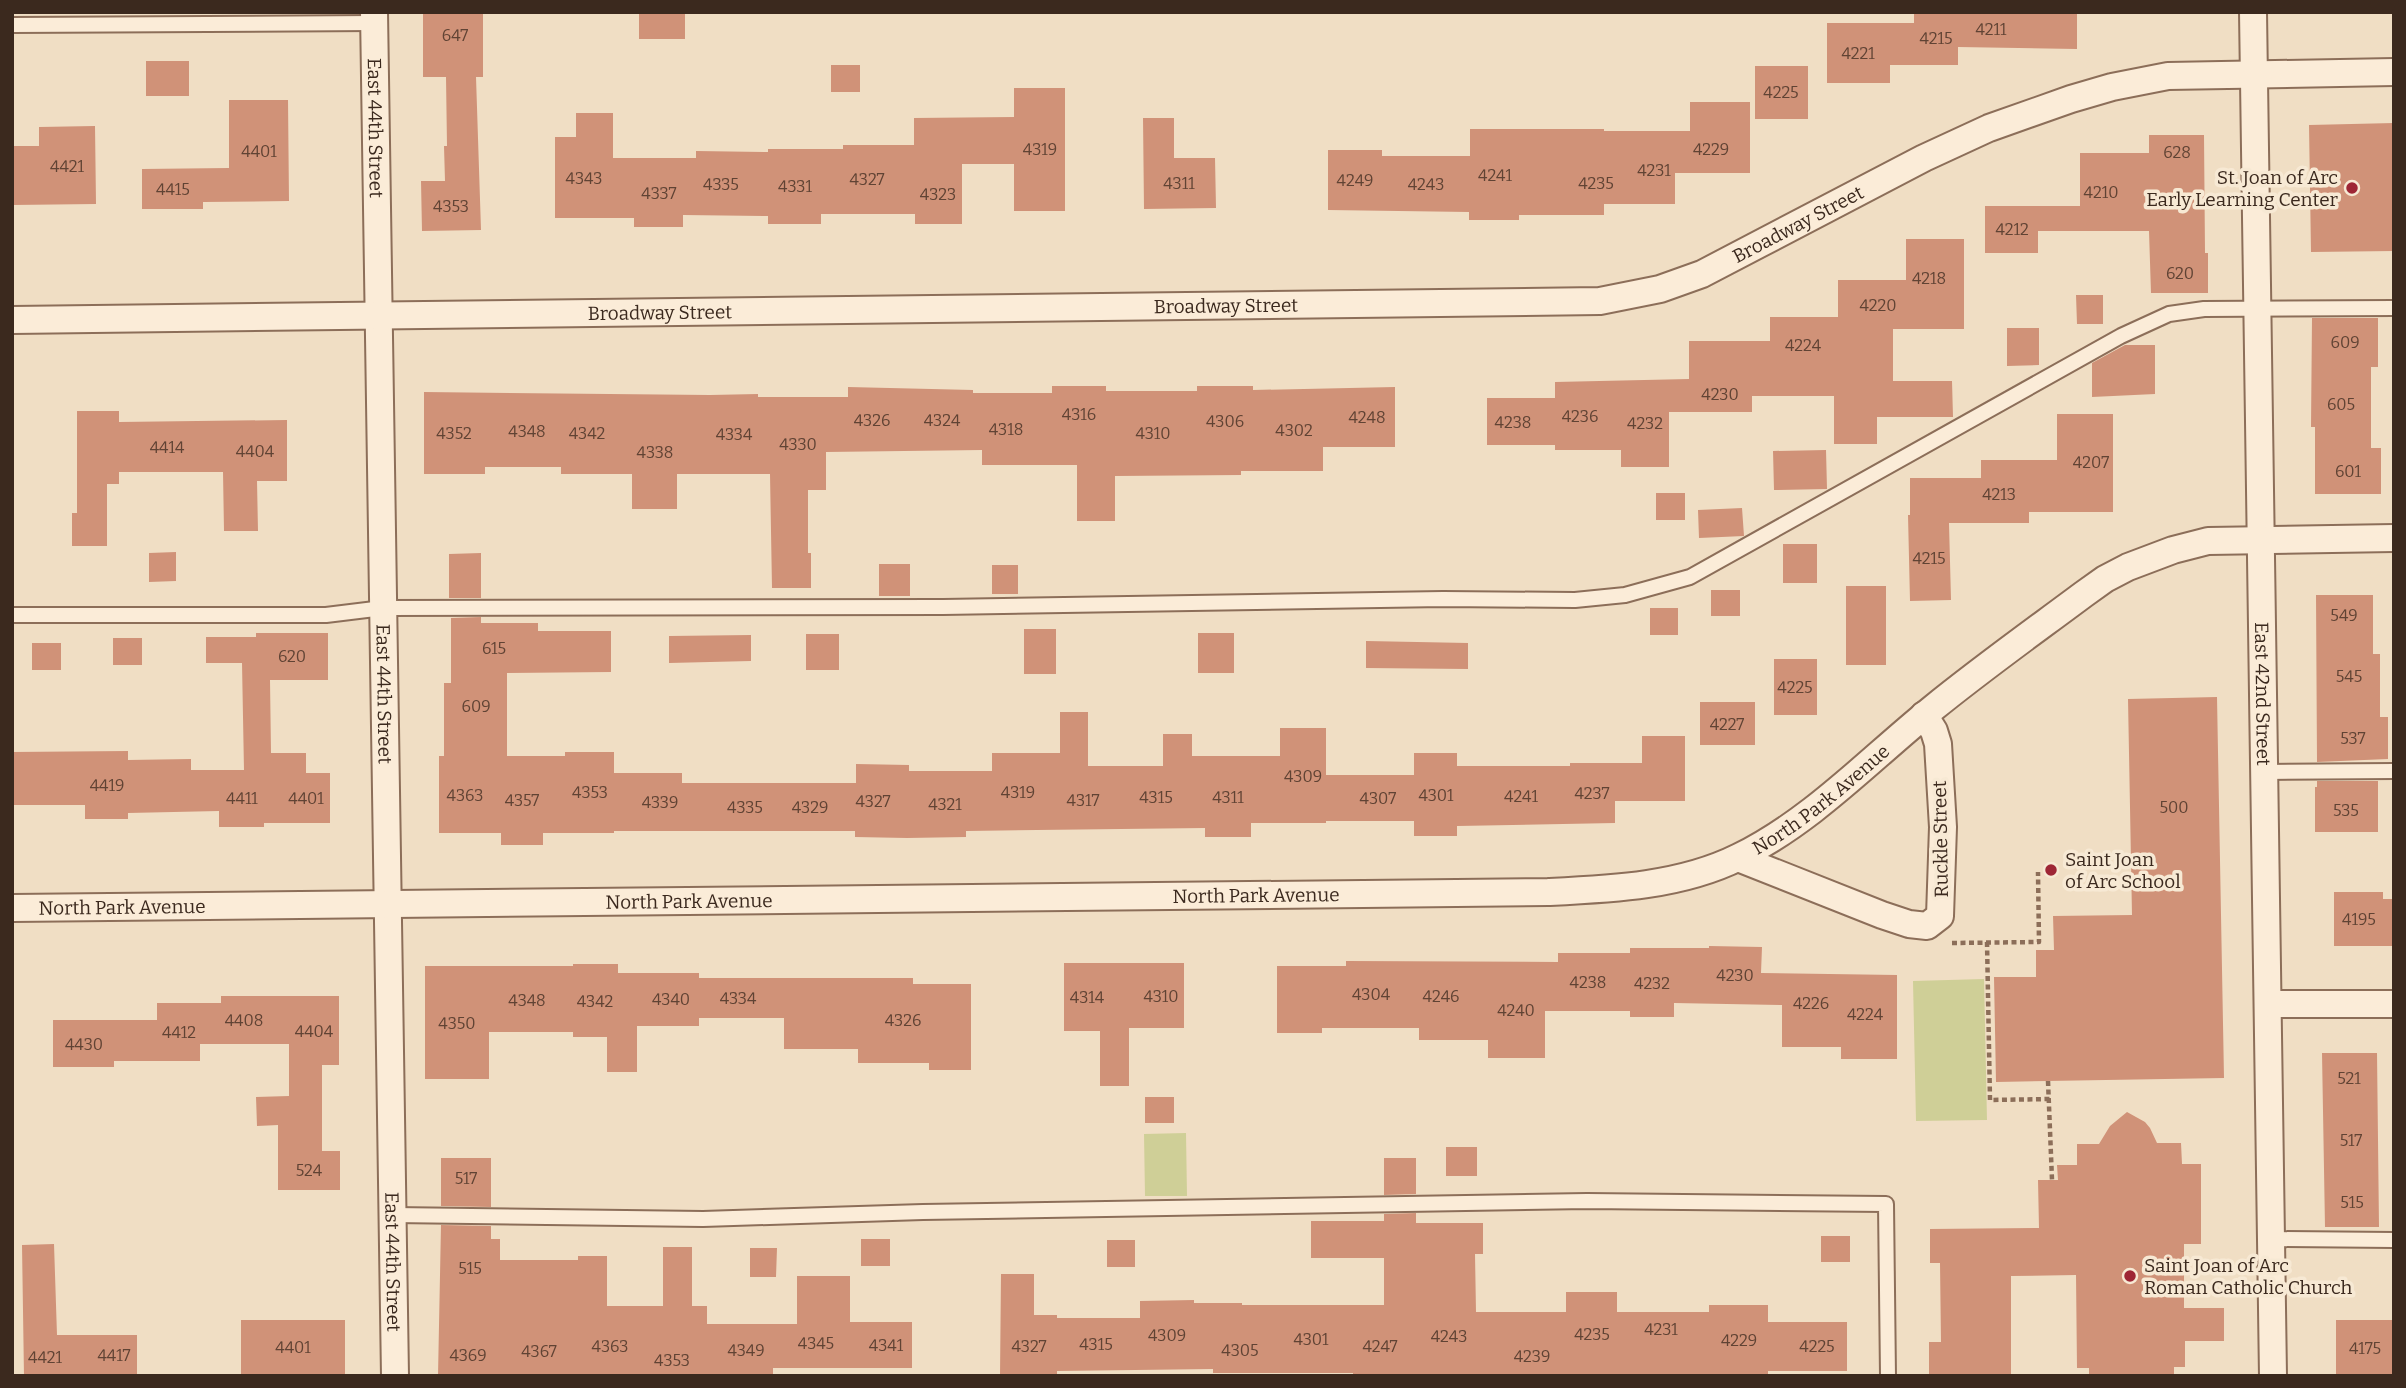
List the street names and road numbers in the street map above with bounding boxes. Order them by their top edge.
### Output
street label: East 44th Street [363,58,388,198]
street label: Broadway Street [1729,181,1867,268]
street label: Broadway Street [1154,294,1298,318]
street label: Broadway Street [588,300,732,325]
street label: East 42nd Street [2250,622,2275,766]
street label: East 44th Street [371,624,397,764]
street label: North Park Avenue [1748,740,1894,860]
street label: Ruckle Street [1928,780,1953,898]
street label: North Park Avenue [1172,883,1340,908]
street label: North Park Avenue [605,889,773,914]
street label: North Park Avenue [38,895,206,920]
street label: East 44th Street [380,1192,405,1332]

